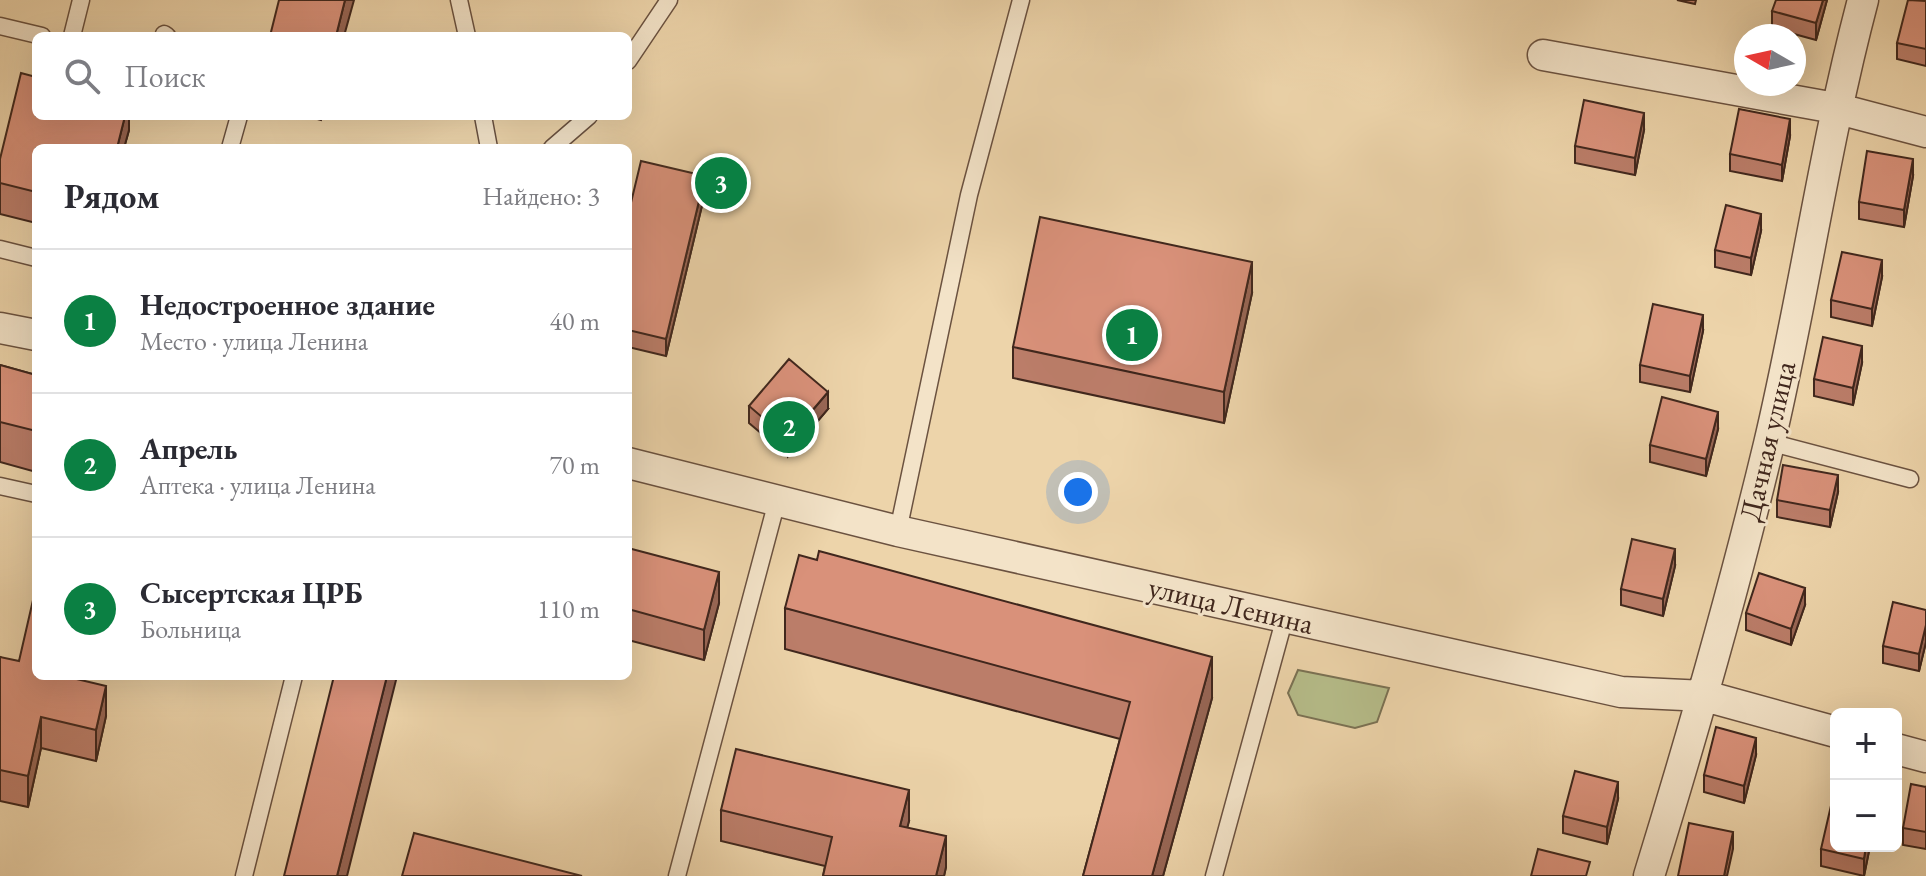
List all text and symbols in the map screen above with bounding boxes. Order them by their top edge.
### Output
north arrow [1734,24,1806,96]
search box [32,32,632,120]
icon: search [60,54,104,98]
text: Поиск [124,57,206,96]
pin: 3 [695,153,747,213]
text: Рядом [64,174,159,218]
text: Найдено: 3 [482,179,600,213]
text: Недостроенное здание [140,285,435,324]
text: 1 [83,304,97,338]
text: 40 m [550,304,600,338]
pin: 1 [1106,305,1158,365]
text: Место · улица Ленина [140,324,368,358]
street label: Дачная улица [1730,357,1804,525]
pin: 2 [763,397,815,457]
text: Апрель [140,429,237,468]
text: 2 [83,448,97,482]
text: 70 m [550,448,600,482]
text: Аптека · улица Ленина [140,468,376,502]
your location [1058,472,1098,512]
street label: улица Ленина [1145,567,1317,643]
text: Сысертская ЦРБ [140,573,363,612]
text: 3 [83,592,97,626]
text: 110 m [537,592,600,626]
text: Больница [140,612,241,646]
map controls [1830,708,1902,852]
button: + [1830,708,1902,780]
button: − [1830,780,1902,852]

